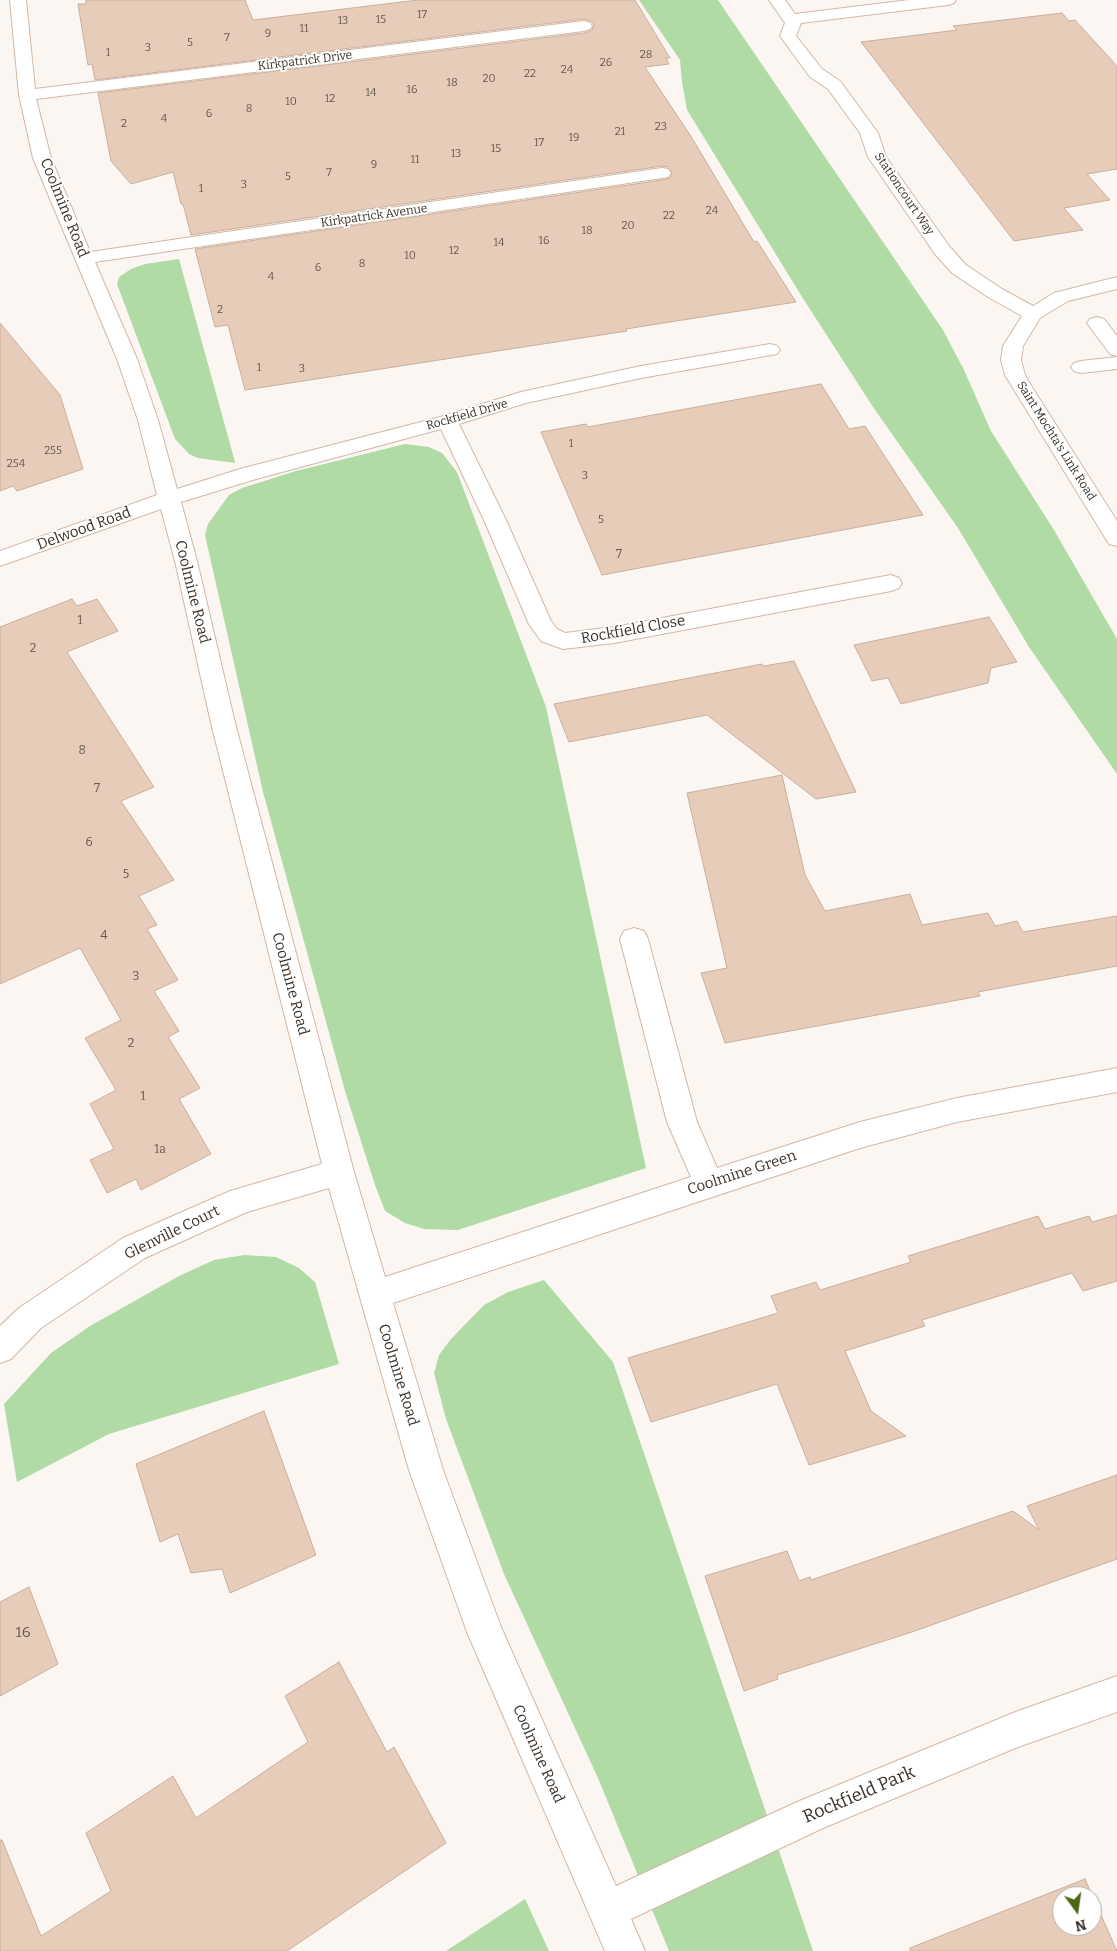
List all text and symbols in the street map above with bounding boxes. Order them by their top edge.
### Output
house number: 17 [417,8,427,22]
house number: 15 [376,13,386,27]
house number: 13 [338,14,348,28]
house number: 11 [300,22,308,36]
house number: 9 [265,27,271,41]
house number: 7 [224,31,230,45]
house number: 5 [187,36,193,50]
house number: 3 [145,41,151,55]
house number: 1 [106,46,110,60]
street label: Kirkpatrick Drive [257,48,353,74]
house number: 28 [640,48,652,62]
house number: 26 [600,56,612,70]
house number: 24 [561,63,573,77]
house number: 22 [524,67,536,81]
house number: 20 [482,72,496,86]
house number: 18 [446,76,458,90]
house number: 16 [407,83,417,97]
house number: 14 [366,86,376,100]
house number: 12 [325,92,335,106]
house number: 10 [285,95,297,109]
house number: 8 [246,102,252,116]
house number: 6 [206,107,212,121]
house number: 4 [161,112,167,126]
house number: 2 [121,117,127,131]
house number: 23 [655,120,667,134]
house number: 21 [615,125,625,139]
house number: 19 [569,131,579,145]
house number: 17 [534,136,544,150]
house number: 15 [491,142,501,156]
house number: 13 [451,147,461,161]
street label: Stationcourt Way [871,150,937,238]
house number: 11 [411,153,419,167]
street label: Coolmine Road [36,156,92,260]
house number: 9 [371,158,377,172]
house number: 7 [326,166,332,180]
house number: 5 [285,170,291,184]
house number: 3 [241,178,247,192]
house number: 1 [199,182,203,196]
street label: Kirkpatrick Avenue [320,201,428,231]
house number: 24 [706,204,718,218]
house number: 22 [663,209,675,223]
house number: 20 [621,219,635,233]
house number: 18 [581,224,593,238]
house number: 16 [539,234,549,248]
house number: 14 [494,236,504,250]
house number: 12 [449,244,459,258]
house number: 10 [404,249,416,263]
house number: 8 [359,257,365,271]
house number: 6 [315,261,321,275]
house number: 4 [268,270,274,284]
house number: 2 [217,303,223,317]
house number: 1 [257,361,261,375]
house number: 3 [299,362,305,376]
street label: Saint Mochta's Link Road [1013,379,1099,503]
street label: Rockfield Drive [425,396,509,434]
house number: 1 [569,437,573,451]
house number: 255 [44,444,62,458]
house number: 254 [7,457,25,471]
house number: 3 [582,469,588,483]
street label: Delwood Road [34,504,134,554]
house number: 5 [598,513,604,527]
street label: Coolmine Road [170,539,214,645]
house number: 7 [616,548,622,562]
street label: Rockfield Close [579,612,687,648]
house number: 1 [78,614,82,628]
house number: 2 [30,642,36,656]
house number: 8 [78,744,86,758]
house number: 7 [94,782,100,796]
house number: 6 [85,836,93,850]
house number: 5 [123,868,129,882]
house number: 4 [100,929,108,943]
street label: Coolmine Road [268,931,312,1037]
house number: 3 [133,970,139,984]
house number: 2 [128,1037,134,1051]
house number: 1 [141,1090,145,1104]
house number: 1a [154,1143,166,1157]
street label: Coolmine Green [685,1147,799,1199]
street label: Glenville Court [121,1202,223,1264]
street label: Coolmine Road [374,1322,422,1428]
house number: 16 [16,1624,30,1642]
street label: Coolmine Road [508,1702,568,1806]
street label: Rockfield Park [800,1762,918,1828]
north arrow [1052,1886,1102,1936]
text: N [1073,1916,1088,1935]

